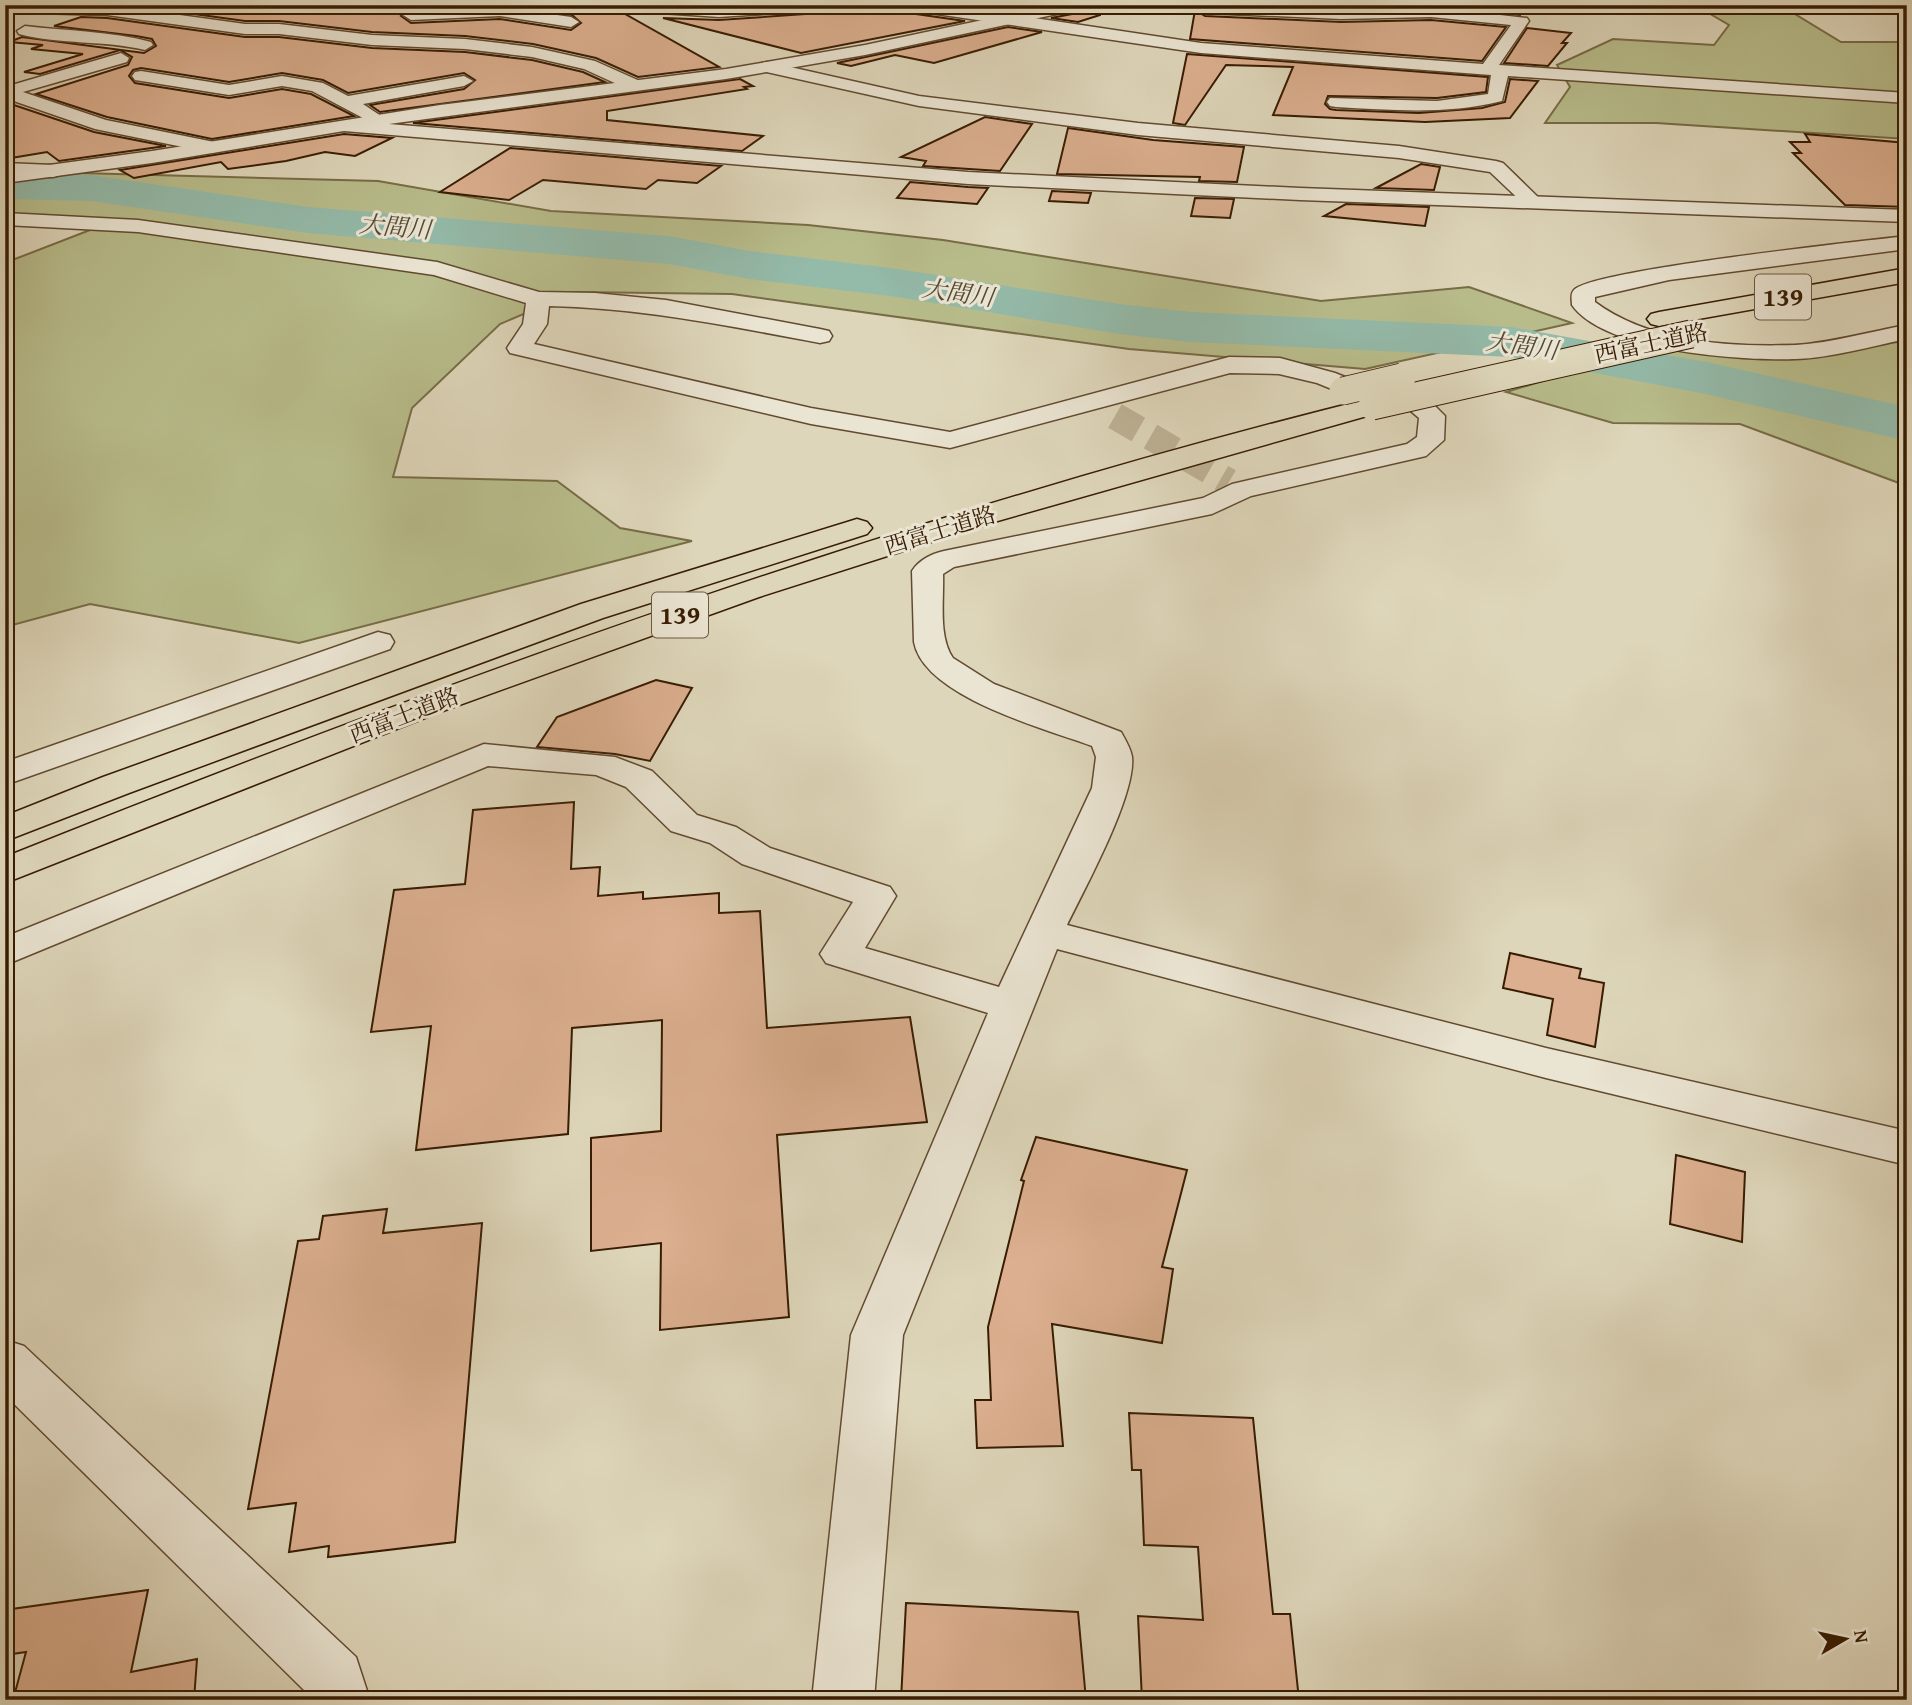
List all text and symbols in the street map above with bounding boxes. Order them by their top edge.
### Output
water label: 大間川 [358,206,435,247]
water label: 大間川 [920,270,999,315]
road number: 139 [1755,274,1811,320]
street label: 西富士道路 [1591,314,1711,371]
water label: 大間川 [1484,323,1563,368]
street label: 西富士道路 [880,497,1000,562]
road number: 139 [652,593,708,638]
street label: 西富士道路 [344,679,463,751]
north arrow [1811,1604,1881,1674]
text: N [1847,1628,1877,1645]

